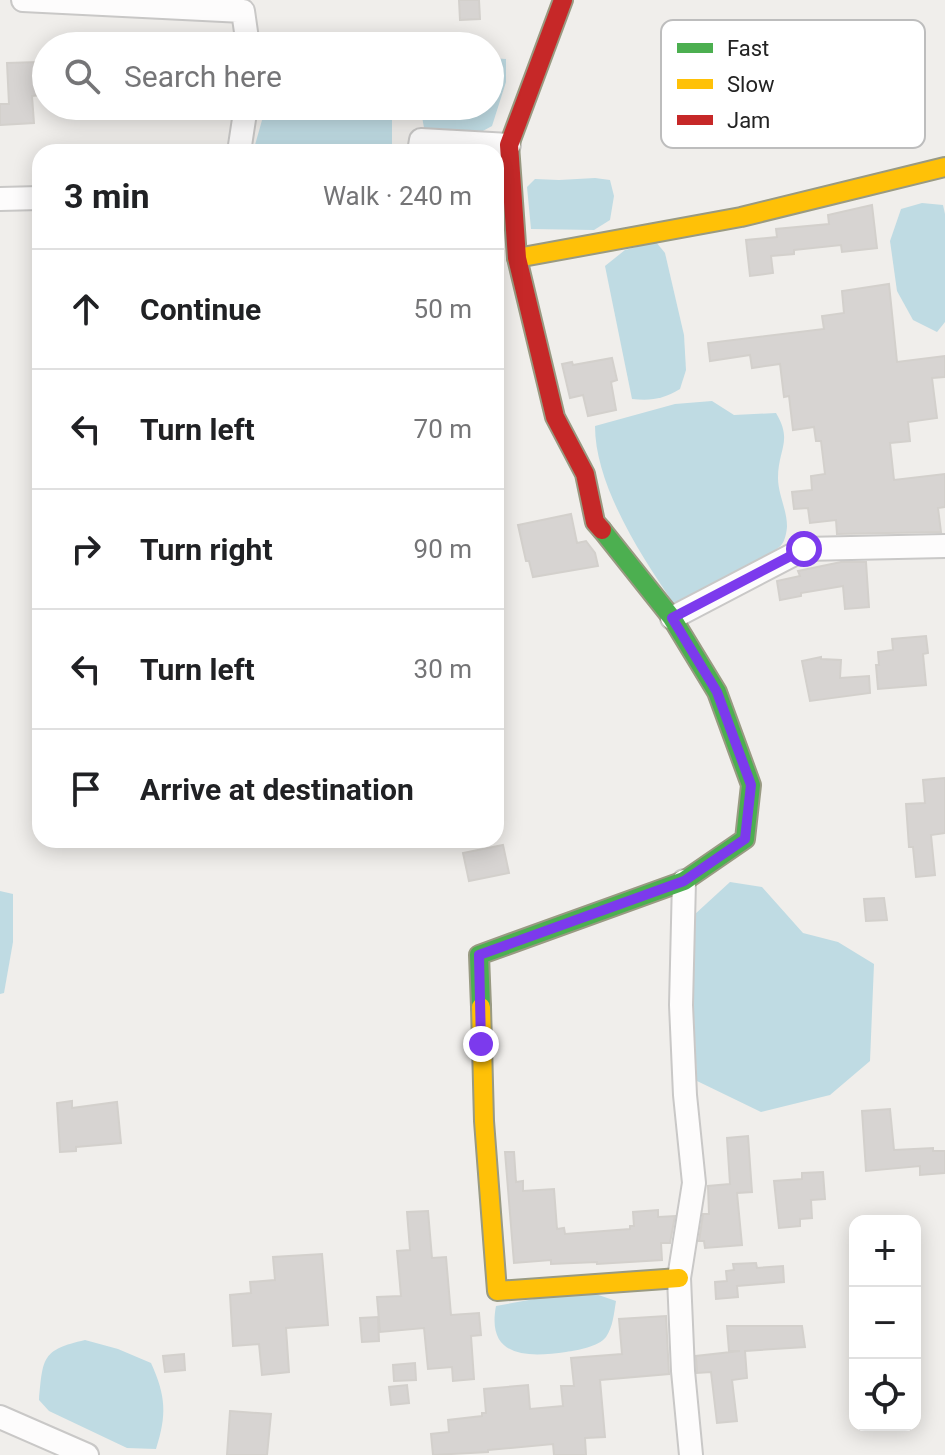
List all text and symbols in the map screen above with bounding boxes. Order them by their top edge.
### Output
legend [661,20,925,148]
search box [32,32,504,120]
text: Fast [727,36,769,61]
icon: search [60,54,104,98]
text: Search here [124,59,282,94]
text: Slow [727,72,775,97]
text: Jam [727,108,770,133]
text: 3 min [64,176,149,216]
text: Walk · 240 m [323,181,472,211]
icon: ahead [64,287,108,331]
text: Continue [140,292,261,327]
text: 50 m [414,294,472,324]
icon: left [64,407,108,451]
text: Turn left [140,412,255,447]
text: 70 m [414,414,472,444]
icon: right [64,527,108,571]
route start [786,531,822,567]
text: Turn right [140,532,273,567]
text: 90 m [414,534,472,564]
icon: left [64,647,108,691]
text: Turn left [140,652,255,687]
text: 30 m [414,654,472,684]
icon: arrive [64,767,108,811]
text: Arrive at destination [140,772,414,807]
route end [463,1026,499,1062]
map controls [849,1215,921,1431]
button: + [849,1215,921,1287]
button: − [849,1287,921,1359]
button: locate [849,1359,921,1431]

